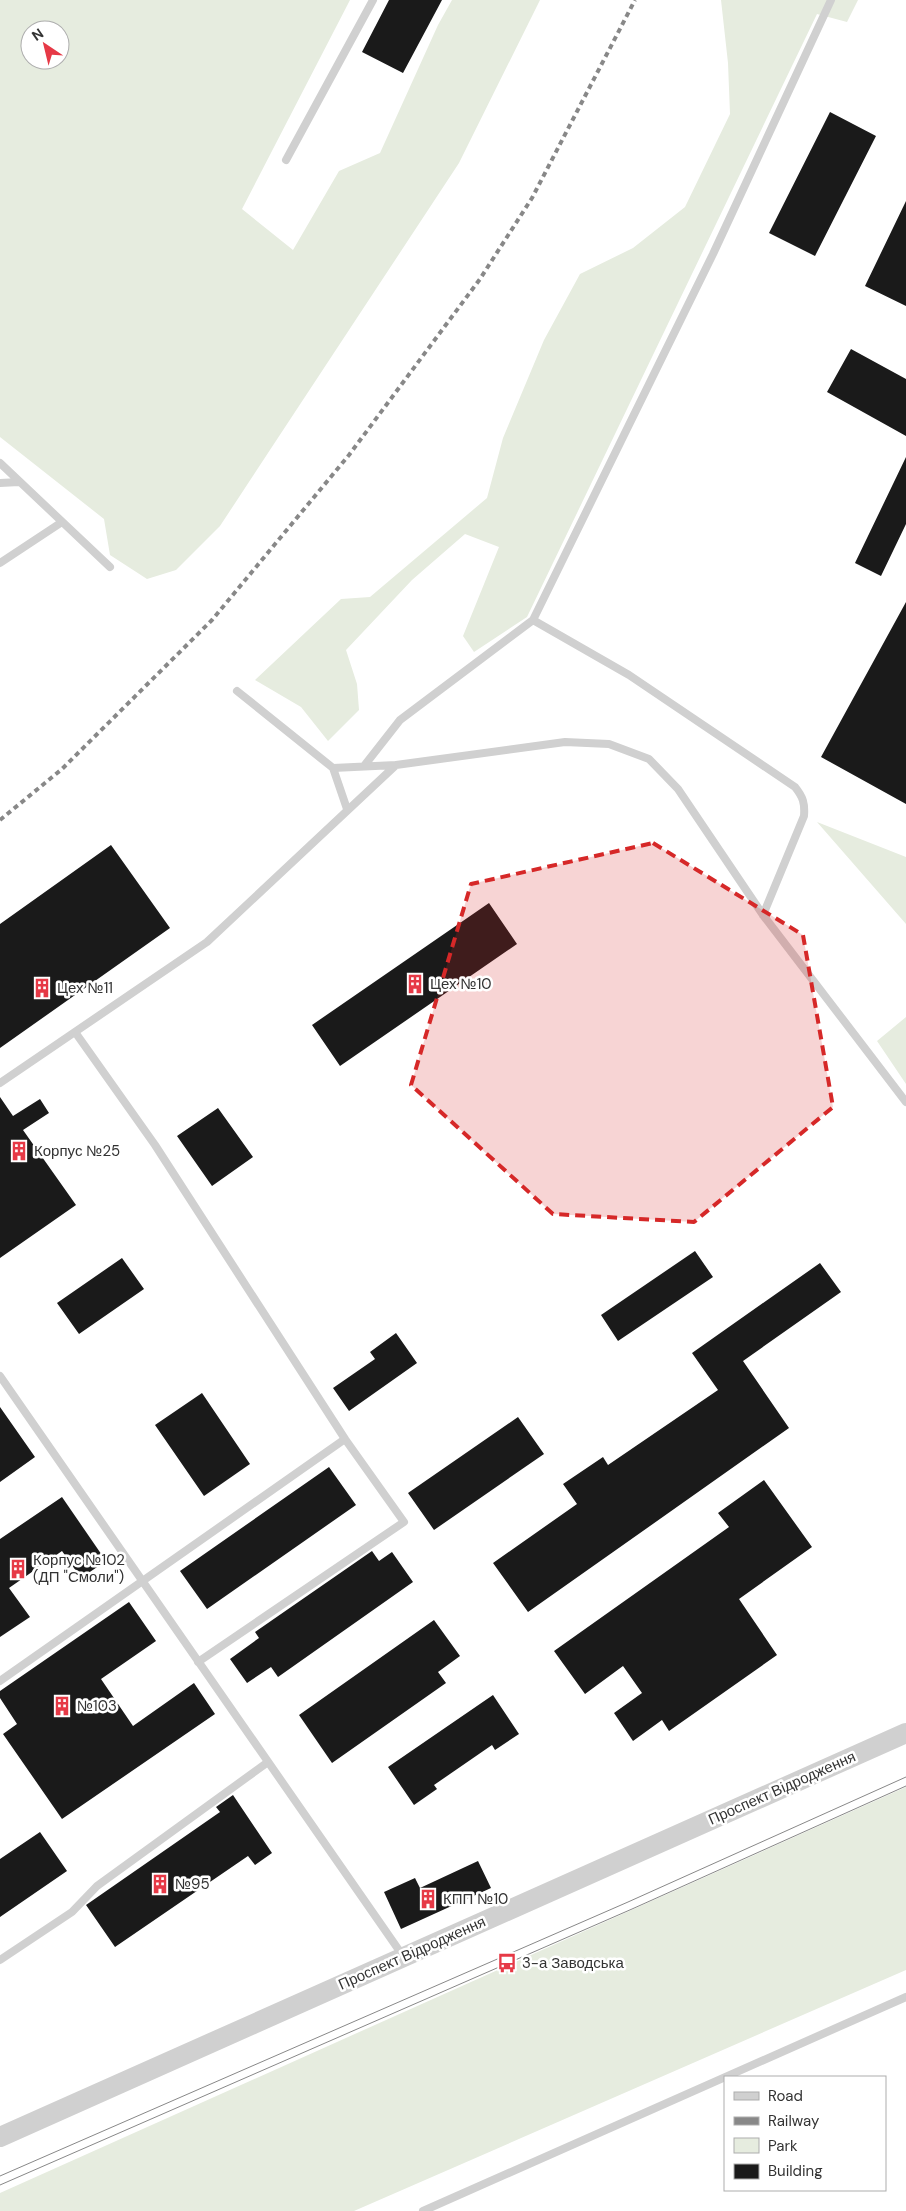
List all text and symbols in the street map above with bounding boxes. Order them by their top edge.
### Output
north arrow [20,20,70,70]
text: N [28,24,47,45]
building icon: Цех №10 [404,973,426,995]
place label: Цех №10 [430,974,492,994]
building icon: Цех №11 [31,977,53,999]
place label: Цех №11 [57,978,113,998]
building icon: Корпус №25 [8,1140,30,1162]
place label: Корпус №25 [34,1141,120,1161]
place label: Корпус №102 (ДП "Смоли") [33,1550,125,1587]
building icon: Корпус №102 (ДП "Смоли") [7,1558,29,1580]
building icon: №103 [51,1695,73,1717]
place label: №103 [77,1696,117,1716]
street label: Проспект Відродження [705,1746,859,1830]
building icon: №95 [149,1873,171,1895]
place label: №95 [175,1874,210,1894]
building icon: КПП №10 [417,1888,439,1910]
place label: КПП №10 [443,1889,508,1909]
street label: Проспект Відродження [335,1911,489,1995]
bus stop icon: 3-а Заводська [496,1952,518,1974]
place label: 3-а Заводська [522,1953,624,1973]
legend [724,2076,886,2191]
text: Road [768,2086,803,2106]
text: Railway [768,2111,820,2131]
text: Park [768,2136,798,2156]
text: Building [768,2161,823,2181]

